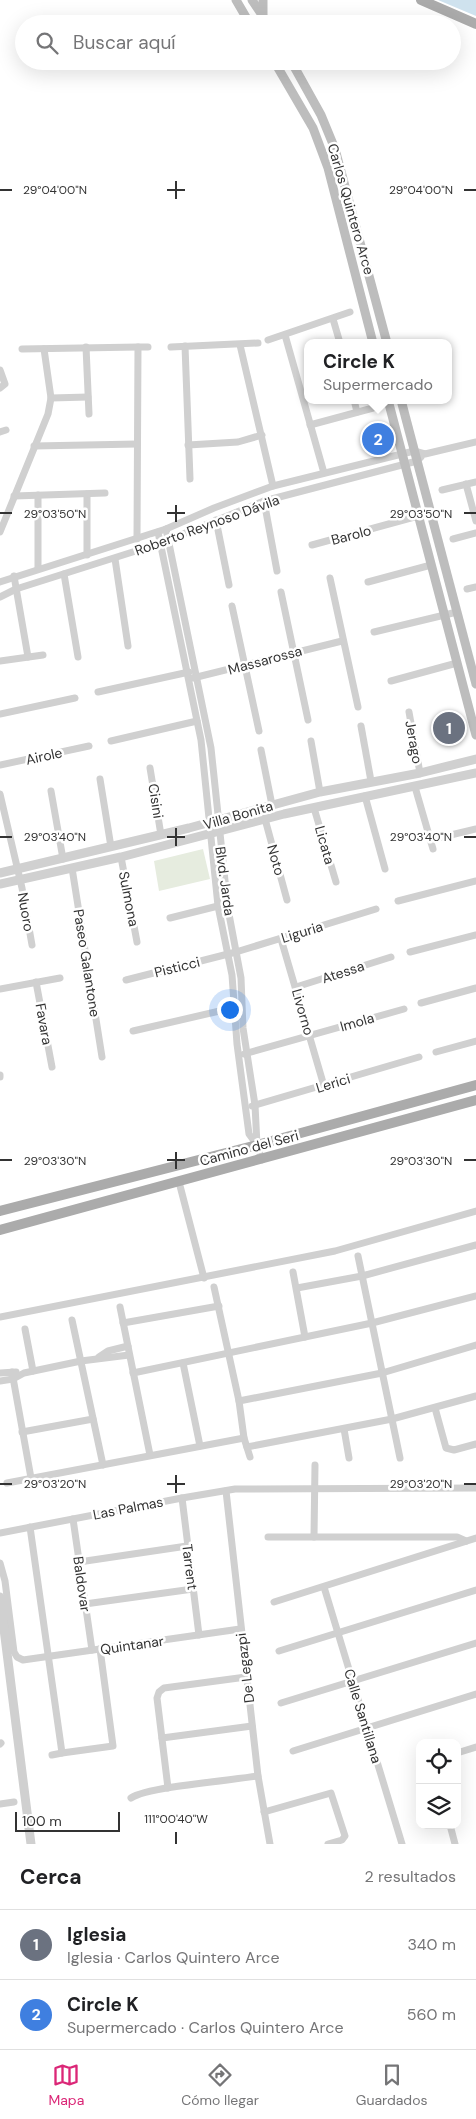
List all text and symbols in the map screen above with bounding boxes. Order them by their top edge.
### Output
search box [15,15,461,70]
icon: search [33,29,61,57]
text: Buscar aquí [73,30,176,55]
street label: Carlos Quintero Arce [324,141,378,277]
text: 29°04'00"N [23,182,87,198]
text: 29°04'00"N [389,182,453,198]
popup [304,339,452,404]
text: Circle K [323,349,395,374]
text: Supermercado [323,374,433,395]
pin: 2 [362,420,394,458]
street label: Roberto Reynoso Dávila [132,490,282,560]
text: 29°03'50"N [24,506,86,522]
text: 29°03'50"N [390,506,452,522]
street label: Barolo [329,521,373,549]
street label: Massarossa [226,641,304,679]
pin: 1 [433,709,465,747]
street label: Jerago [401,719,427,765]
street label: Airole [24,743,64,769]
street label: Cisini [144,782,168,820]
street label: Villa Bonita [201,796,275,834]
street label: Licata [311,824,339,866]
text: 29°03'40"N [24,829,86,845]
text: 29°03'40"N [390,829,452,845]
street label: Noto [263,842,289,878]
street label: Blvd. Jarda [211,845,239,917]
street label: Sulmona [115,870,143,928]
street label: Nuoro [14,891,38,933]
street label: Paseo Galantone [70,908,104,1018]
street label: Liguria [279,917,325,947]
street label: Pisticci [152,953,202,981]
street label: Atessa [319,957,367,987]
street label: Livorno [288,987,318,1037]
your location [217,997,243,1023]
street label: Favara [32,1002,56,1046]
street label: Imola [338,1009,376,1035]
street label: Lerici [314,1069,352,1097]
street label: Camino del Seri [198,1126,300,1170]
text: 29°03'30"N [24,1153,86,1169]
text: 29°03'30"N [390,1153,452,1169]
text: 29°03'20"N [24,1476,86,1492]
text: 29°03'20"N [390,1476,452,1492]
street label: Las Palmas [91,1492,165,1524]
street label: Tarrent [178,1543,202,1591]
street label: Baldovar [69,1555,95,1613]
street label: Quintanar [99,1632,165,1658]
street label: De Legazpi [232,1632,258,1704]
street label: Calle Santillana [340,1667,386,1765]
map controls [416,1739,461,1829]
button: locate [416,1739,461,1784]
button: layers [416,1784,461,1829]
scale bar [15,1809,120,1832]
text: 111°00'40"W [144,1811,208,1827]
text: 100 m [22,1812,62,1830]
text: Cerca [20,1863,82,1891]
text: 2 resultados [365,1866,456,1887]
text: Iglesia [67,1922,126,1947]
text: 1 [33,1934,39,1955]
text: 340 m [407,1934,456,1955]
text: Iglesia · Carlos Quintero Arce [67,1947,280,1968]
text: Circle K [67,1992,139,2017]
text: 2 [31,2004,41,2025]
text: 560 m [407,2004,456,2025]
text: Supermercado · Carlos Quintero Arce [67,2017,343,2038]
tab: Mapa [48,2061,84,2109]
tab: Cómo llegar [181,2061,259,2109]
tab: Guardados [356,2061,427,2109]

